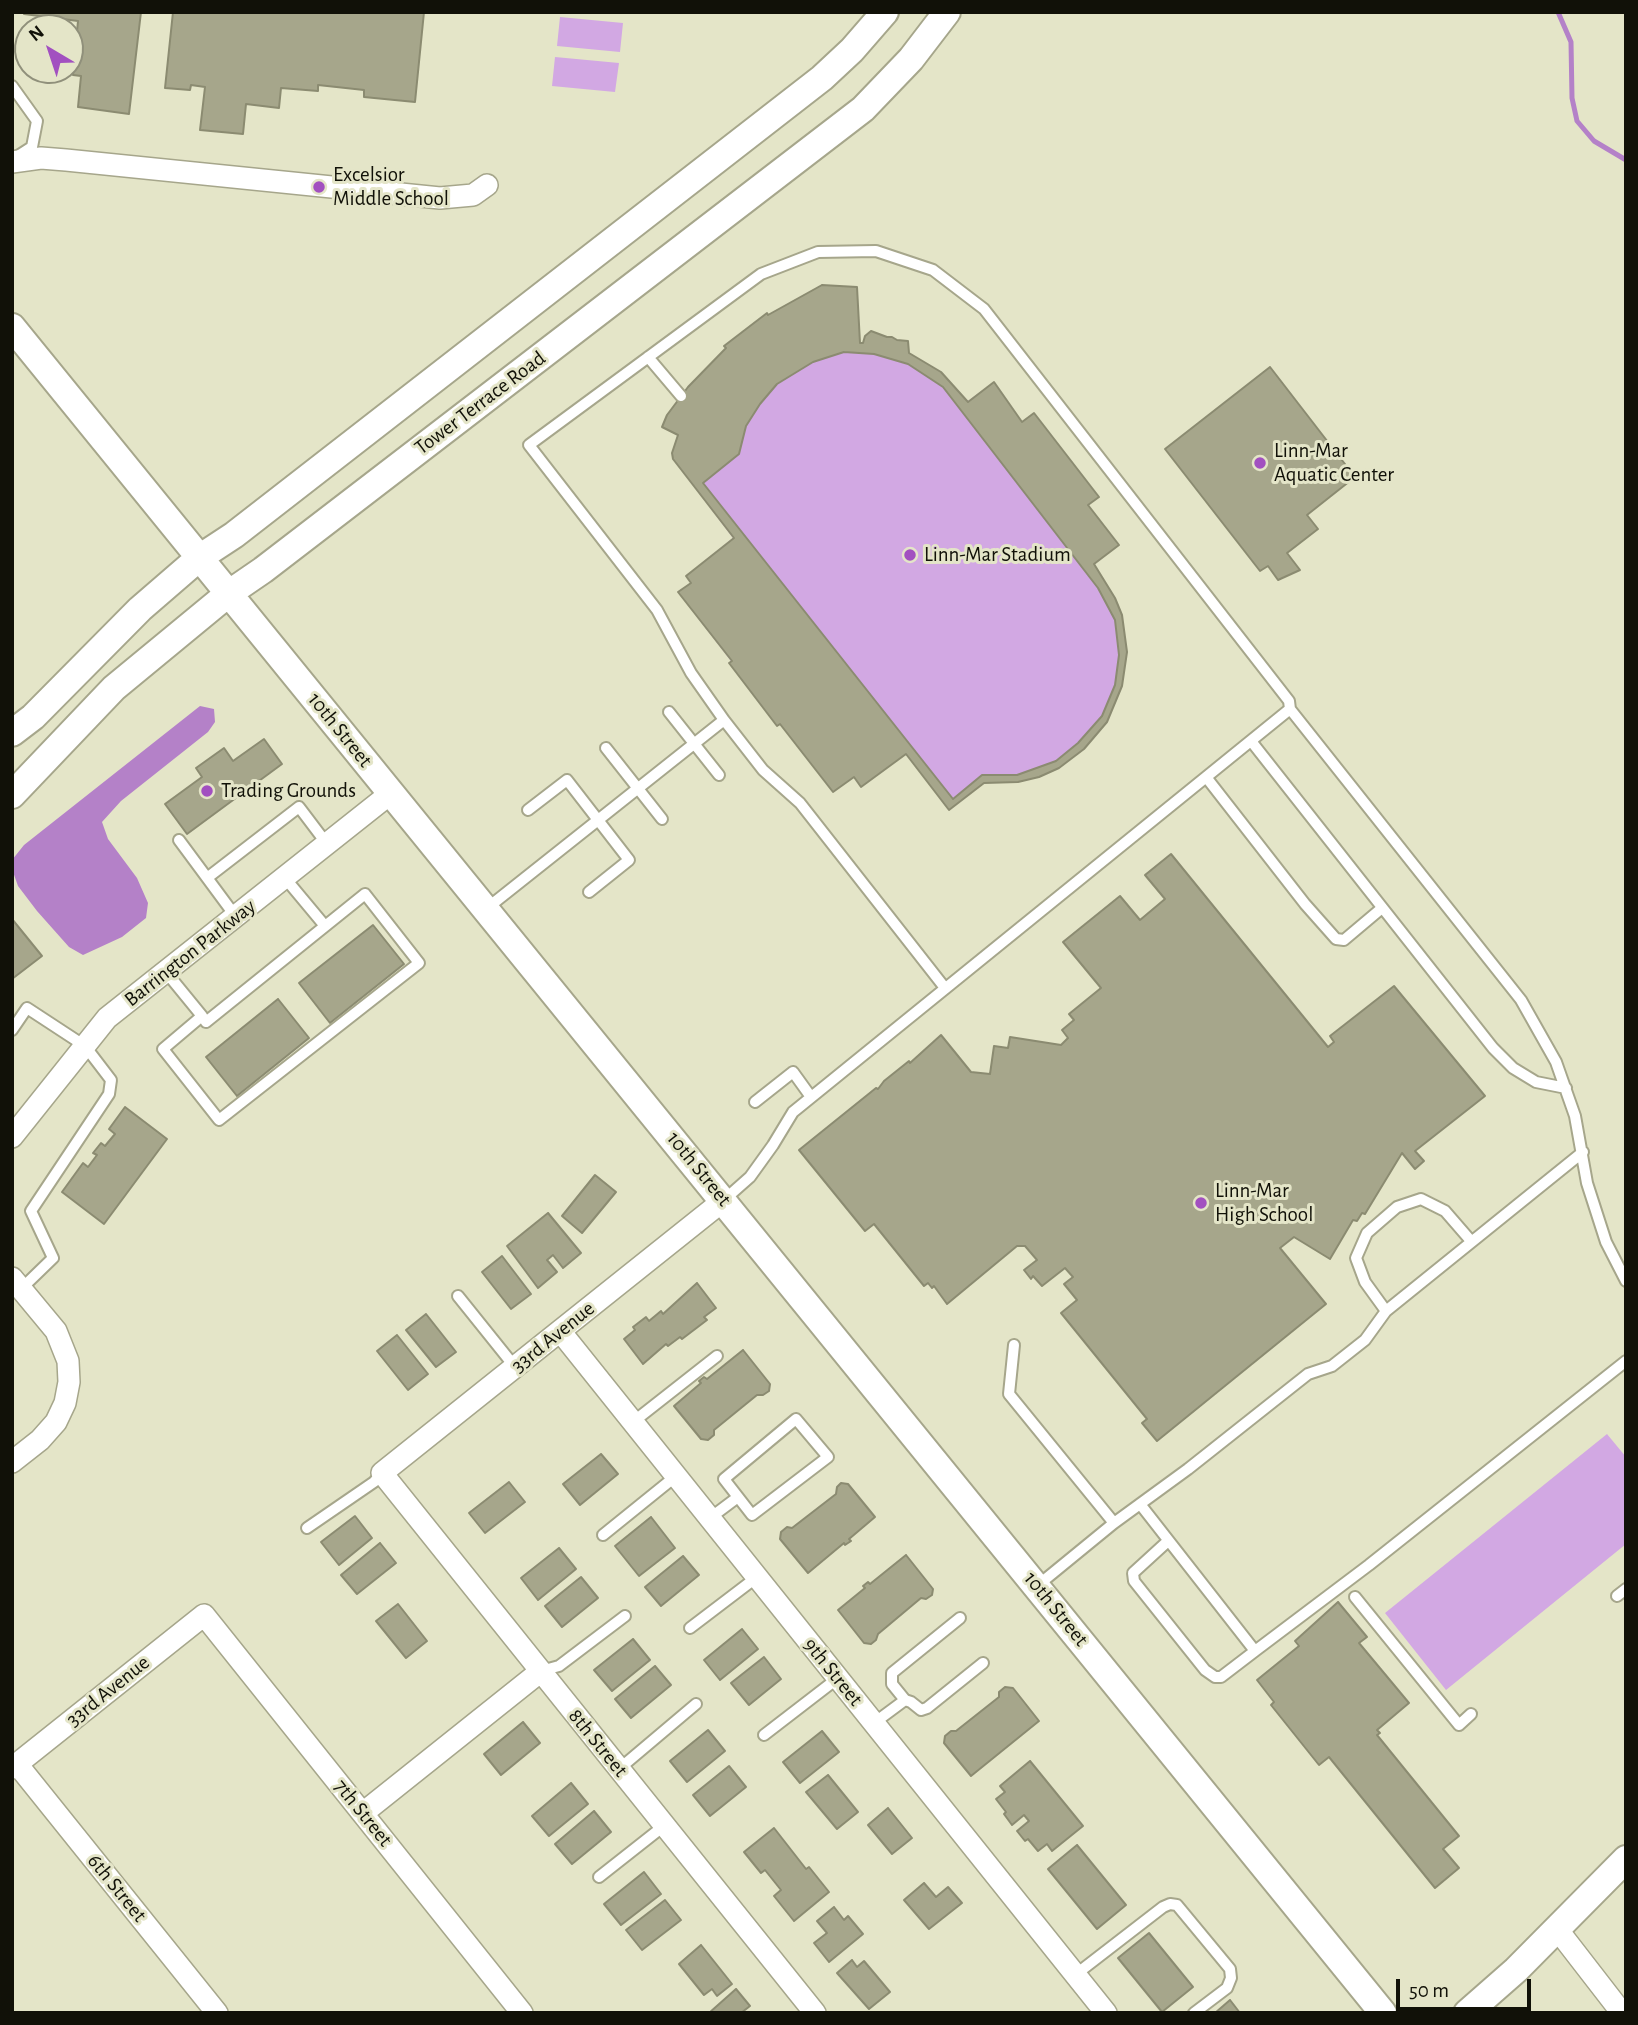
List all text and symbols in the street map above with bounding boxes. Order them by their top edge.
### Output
north arrow [14,14,84,84]
text: N [26,22,48,45]
place label: Excelsior Middle School [333,162,449,212]
marker: Excelsior Middle School [311,179,327,195]
street label: Tower Terrace Road [410,346,550,460]
place label: Linn-Mar Aquatic Center [1274,438,1394,488]
marker: Linn-Mar Aquatic Center [1252,455,1268,471]
place label: Linn-Mar Stadium [924,542,1071,568]
marker: Linn-Mar Stadium [902,547,918,563]
street label: 10th Street [302,688,378,772]
place label: Trading Grounds [221,778,356,804]
marker: Trading Grounds [199,783,215,799]
street label: Barrington Parkway [119,894,261,1012]
street label: 10th Street [661,1127,737,1211]
place label: Linn-Mar High School [1215,1178,1313,1228]
marker: Linn-Mar High School [1193,1195,1209,1211]
street label: 33rd Avenue [506,1296,600,1378]
street label: 10th Street [1018,1567,1094,1651]
street label: 9th Street [798,1633,868,1711]
street label: 33rd Avenue [61,1650,155,1732]
street label: 8th Street [563,1704,633,1782]
street label: 7th Street [328,1774,398,1852]
street label: 6th Street [82,1849,152,1927]
scale bar [1400,1966,1535,2010]
text: 50 m [1409,1980,1449,2001]

